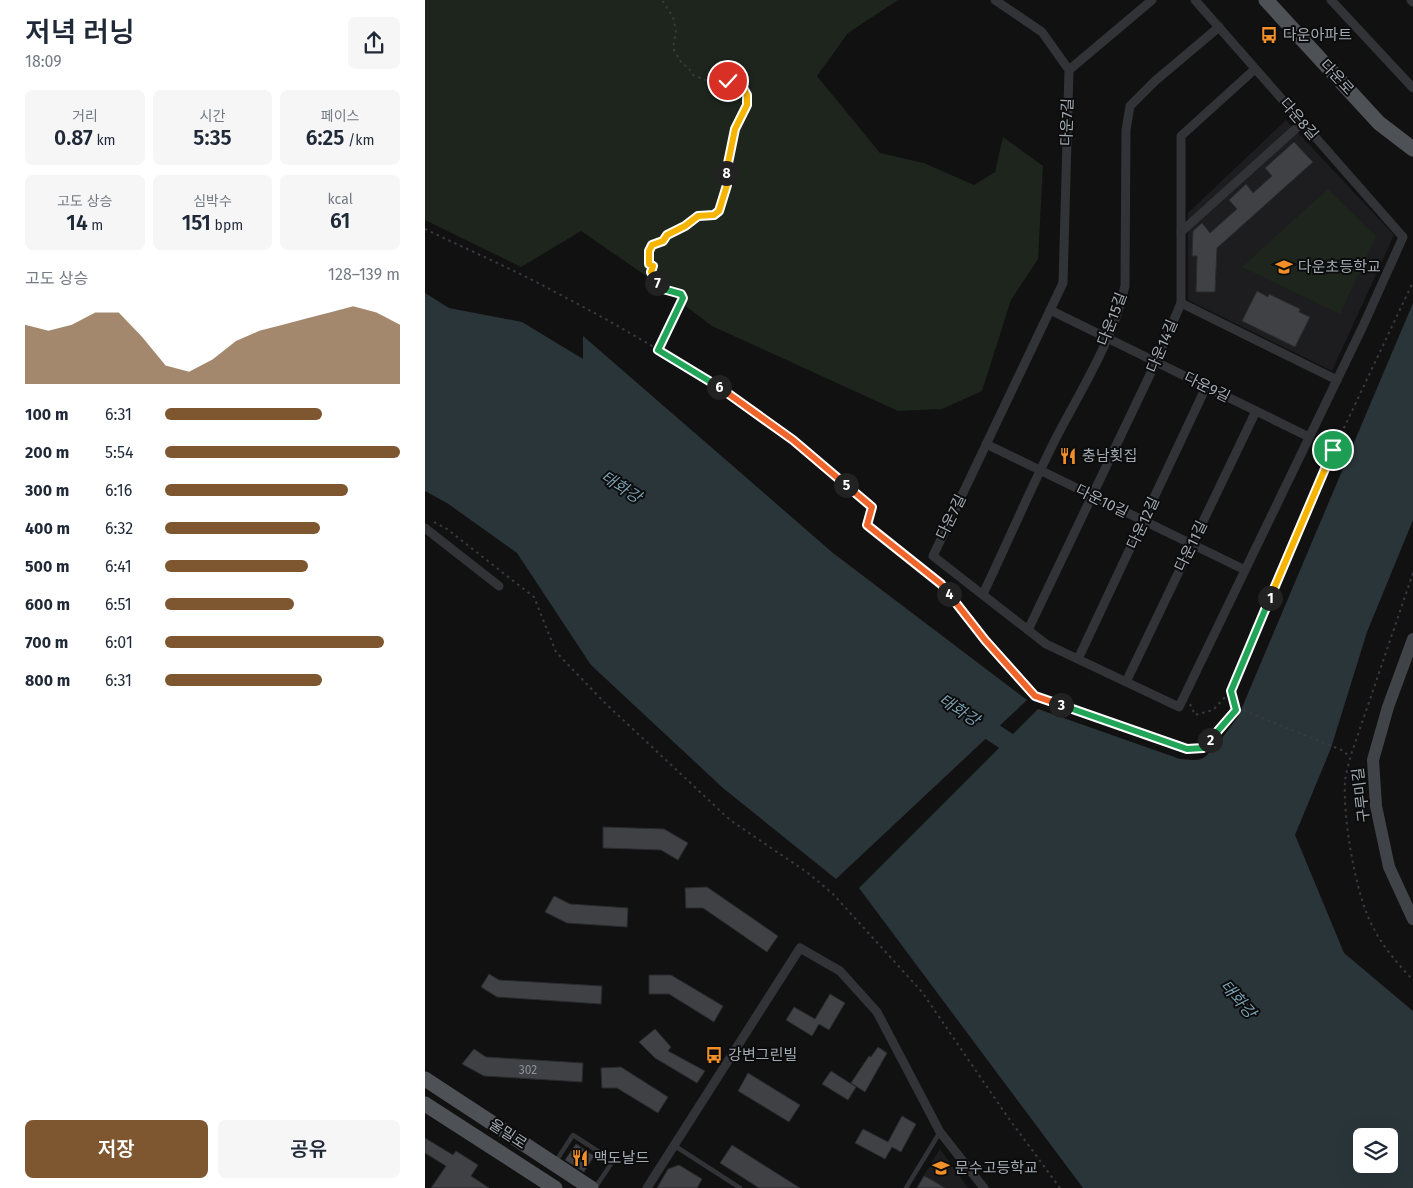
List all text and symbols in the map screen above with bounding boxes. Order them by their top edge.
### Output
text: 저녁 러닝 [25,16,135,49]
button: share [348,17,400,69]
bus stop icon: 다운아파트 [1259,25,1279,45]
place label: 다운아파트 [1283,26,1352,44]
text: 18:09 [25,52,62,71]
street label: 다운로 [1316,56,1358,98]
pin [707,60,749,102]
icon: check [714,67,742,95]
street label: 다운8길 [1276,94,1322,144]
street label: 다운7길 [1057,98,1077,146]
text: 거리 [72,108,98,125]
text: 시간 [200,108,225,125]
text: 페이스 [321,108,359,125]
text: 0.87 [54,125,93,151]
text: 5:35 [193,125,232,151]
text: 6:25 [306,125,344,151]
text: km [93,132,116,149]
text: /km [344,132,375,149]
pin: 8 [713,160,739,186]
text: 8 [722,165,731,182]
text: kcal [328,191,353,208]
text: 고도 상승 [57,193,112,210]
text: 심박수 [193,193,232,210]
text: 61 [330,208,350,234]
text: 14 [66,210,88,236]
text: 151 [182,210,211,236]
text: m [88,217,103,234]
text: bpm [211,217,243,234]
school or university icon: 다운초등학교 [1274,257,1294,277]
place label: 다운초등학교 [1298,258,1381,276]
text: 128–139 m [328,265,400,284]
text: 고도 상승 [25,269,88,288]
pin: 7 [645,270,669,296]
text: 7 [654,275,661,292]
street label: 다운15길 [1094,290,1130,348]
street label: 다운14길 [1143,317,1181,375]
street label: 다운9길 [1181,368,1233,406]
pin: 6 [707,374,731,400]
text: 6 [716,379,723,396]
text: 100 m [25,405,68,424]
text: 6:31 [105,405,132,424]
pin [1312,429,1354,471]
icon: arrive [1319,436,1347,464]
text: 200 m [25,443,69,462]
text: 5:54 [105,443,133,462]
restaurant icon: 충남횟집 [1058,446,1078,466]
place label: 충남횟집 [1082,447,1137,465]
water label: 태화강 [597,467,647,508]
pin: 5 [833,472,859,498]
text: 5 [843,477,850,494]
text: 300 m [25,481,69,500]
text: 6:16 [105,481,132,500]
street label: 다운10길 [1073,481,1131,521]
street label: 다운7길 [932,491,970,543]
street label: 다운12길 [1123,494,1163,552]
street label: 다운11길 [1171,518,1211,574]
text: 400 m [25,519,70,538]
text: 6:32 [105,519,133,538]
text: 500 m [25,557,70,576]
text: 6:41 [105,557,132,576]
pin: 4 [937,582,961,606]
text: 4 [946,586,953,603]
pin: 1 [1257,586,1283,610]
text: 1 [1267,590,1274,607]
text: 600 m [25,595,70,614]
text: 6:51 [105,595,132,614]
text: 700 m [25,633,68,652]
text: 6:01 [105,633,133,652]
text: 800 m [25,671,70,690]
text: 6:31 [105,671,132,690]
water label: 태화강 [935,690,985,731]
pin: 3 [1049,692,1073,718]
text: 3 [1058,697,1065,714]
pin: 2 [1197,728,1223,752]
text: 2 [1207,732,1214,749]
street label: 구루미길 [1349,767,1373,823]
water label: 태화강 [1216,976,1261,1024]
bus stop icon: 강변그린빌 [704,1045,724,1065]
place label: 강변그린빌 [728,1046,797,1064]
house number: 302 [519,1063,537,1077]
street label: 울밀로 [486,1115,530,1153]
button: 저장 [25,1120,208,1178]
button: 공유 [218,1120,400,1178]
map controls [1353,1128,1398,1173]
button: layers [1353,1128,1398,1173]
restaurant icon: 맥도날드 [570,1148,590,1168]
place label: 맥도날드 [594,1149,649,1167]
school or university icon: 문수고등학교 [931,1158,951,1178]
place label: 문수고등학교 [955,1159,1038,1177]

